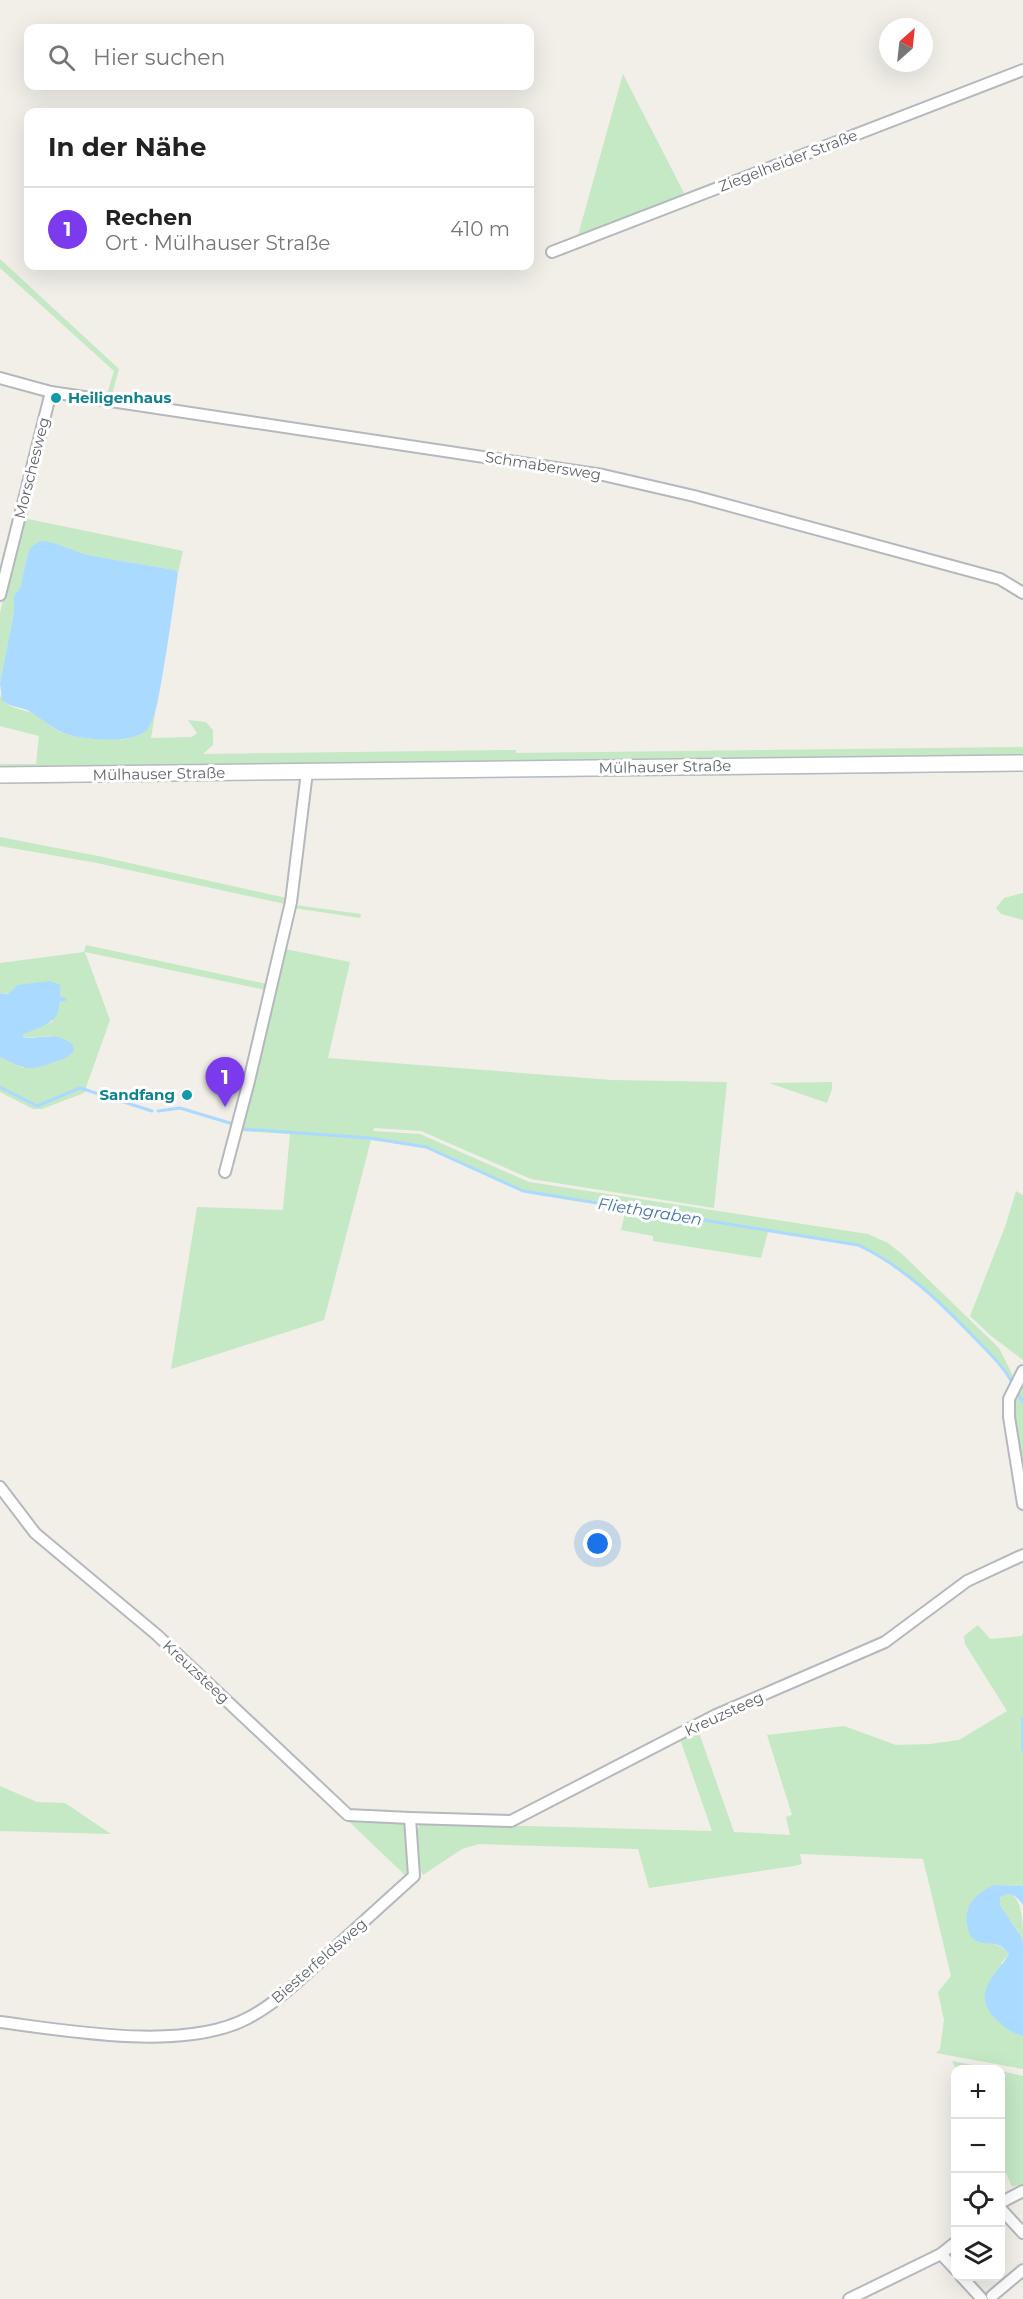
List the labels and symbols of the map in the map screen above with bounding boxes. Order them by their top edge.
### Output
north arrow [879,18,933,72]
street label: Ziegelheider Straße [716,125,860,196]
place label: Heiligenhaus [68,388,171,407]
marker: Heiligenhaus [49,391,63,405]
street label: Morschesweg [10,415,53,521]
street label: Schmabersweg [484,447,602,484]
street label: Mülhauser Straße [599,756,731,777]
street label: Mülhauser Straße [93,763,225,784]
pin: 1 [206,1058,244,1107]
place label: Sandfang [100,1085,175,1104]
marker: Sandfang [180,1088,194,1102]
water label: Fliethgraben [597,1194,703,1229]
your location [583,1529,612,1558]
street label: Kreuzsteeg [159,1636,234,1707]
street label: Kreuzsteeg [681,1687,766,1740]
street label: Biesterfeldsweg [267,1914,370,2007]

